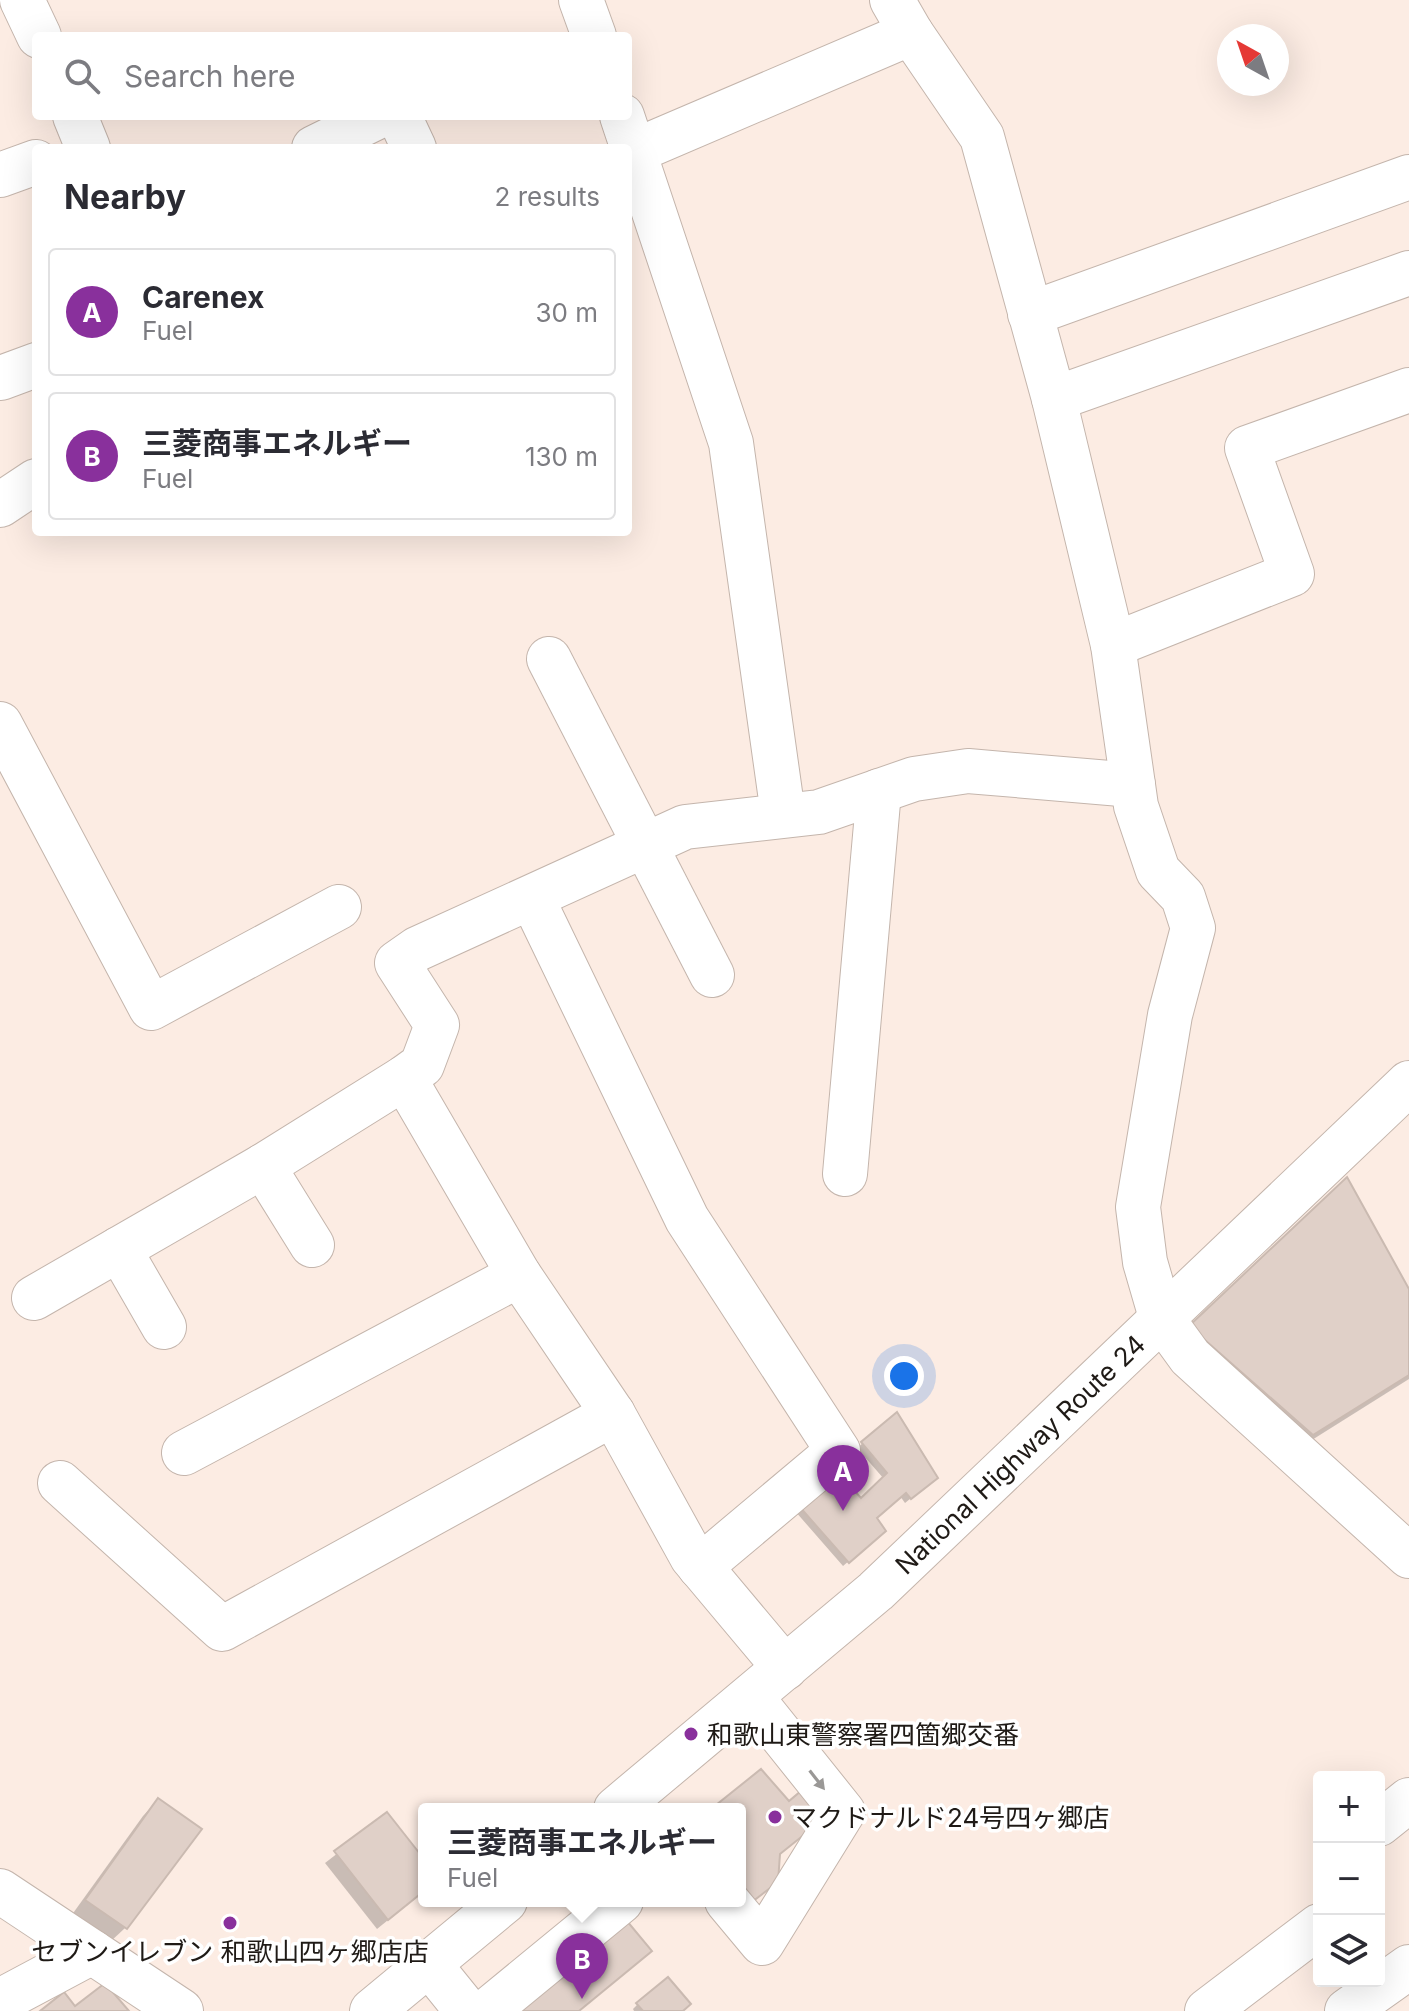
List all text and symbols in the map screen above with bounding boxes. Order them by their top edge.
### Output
north arrow [1217,24,1289,96]
search box [32,32,632,120]
icon: search [60,54,104,98]
text: Search here [124,58,296,94]
text: Nearby [64,176,186,217]
text: 2 results [495,181,600,212]
text: Carenex [142,279,264,315]
text: A [82,297,102,328]
text: 30 m [535,297,598,328]
text: Fuel [142,315,193,346]
text: 三菱商事エネルギー [142,425,412,461]
text: B [83,441,101,472]
text: 130 m [525,441,598,472]
text: Fuel [142,463,193,494]
street label: National Highway Route 24 [889,1328,1151,1580]
your location [884,1356,924,1396]
pin: A [817,1445,869,1511]
place label: 和歌山東警察署四箇郷交番 [707,1719,1019,1750]
marker: 和歌山東警察署四箇郷交番 [682,1725,700,1743]
one-way arrow [808,1770,825,1790]
map controls [1313,1771,1385,1987]
button: + [1313,1771,1385,1843]
place label: マクドナルド24号四ヶ郷店 [791,1802,1109,1833]
popup [418,1803,746,1907]
marker: マクドナルド24号四ヶ郷店 [766,1808,784,1826]
text: 三菱商事エネルギー [447,1824,717,1860]
button: − [1313,1843,1385,1915]
text: Fuel [447,1862,498,1893]
marker: セブンイレブン 和歌山四ヶ郷店店 [221,1914,239,1932]
button: layers [1313,1915,1385,1987]
pin: B [556,1933,608,1999]
place label: セブンイレブン 和歌山四ヶ郷店店 [31,1936,429,1967]

